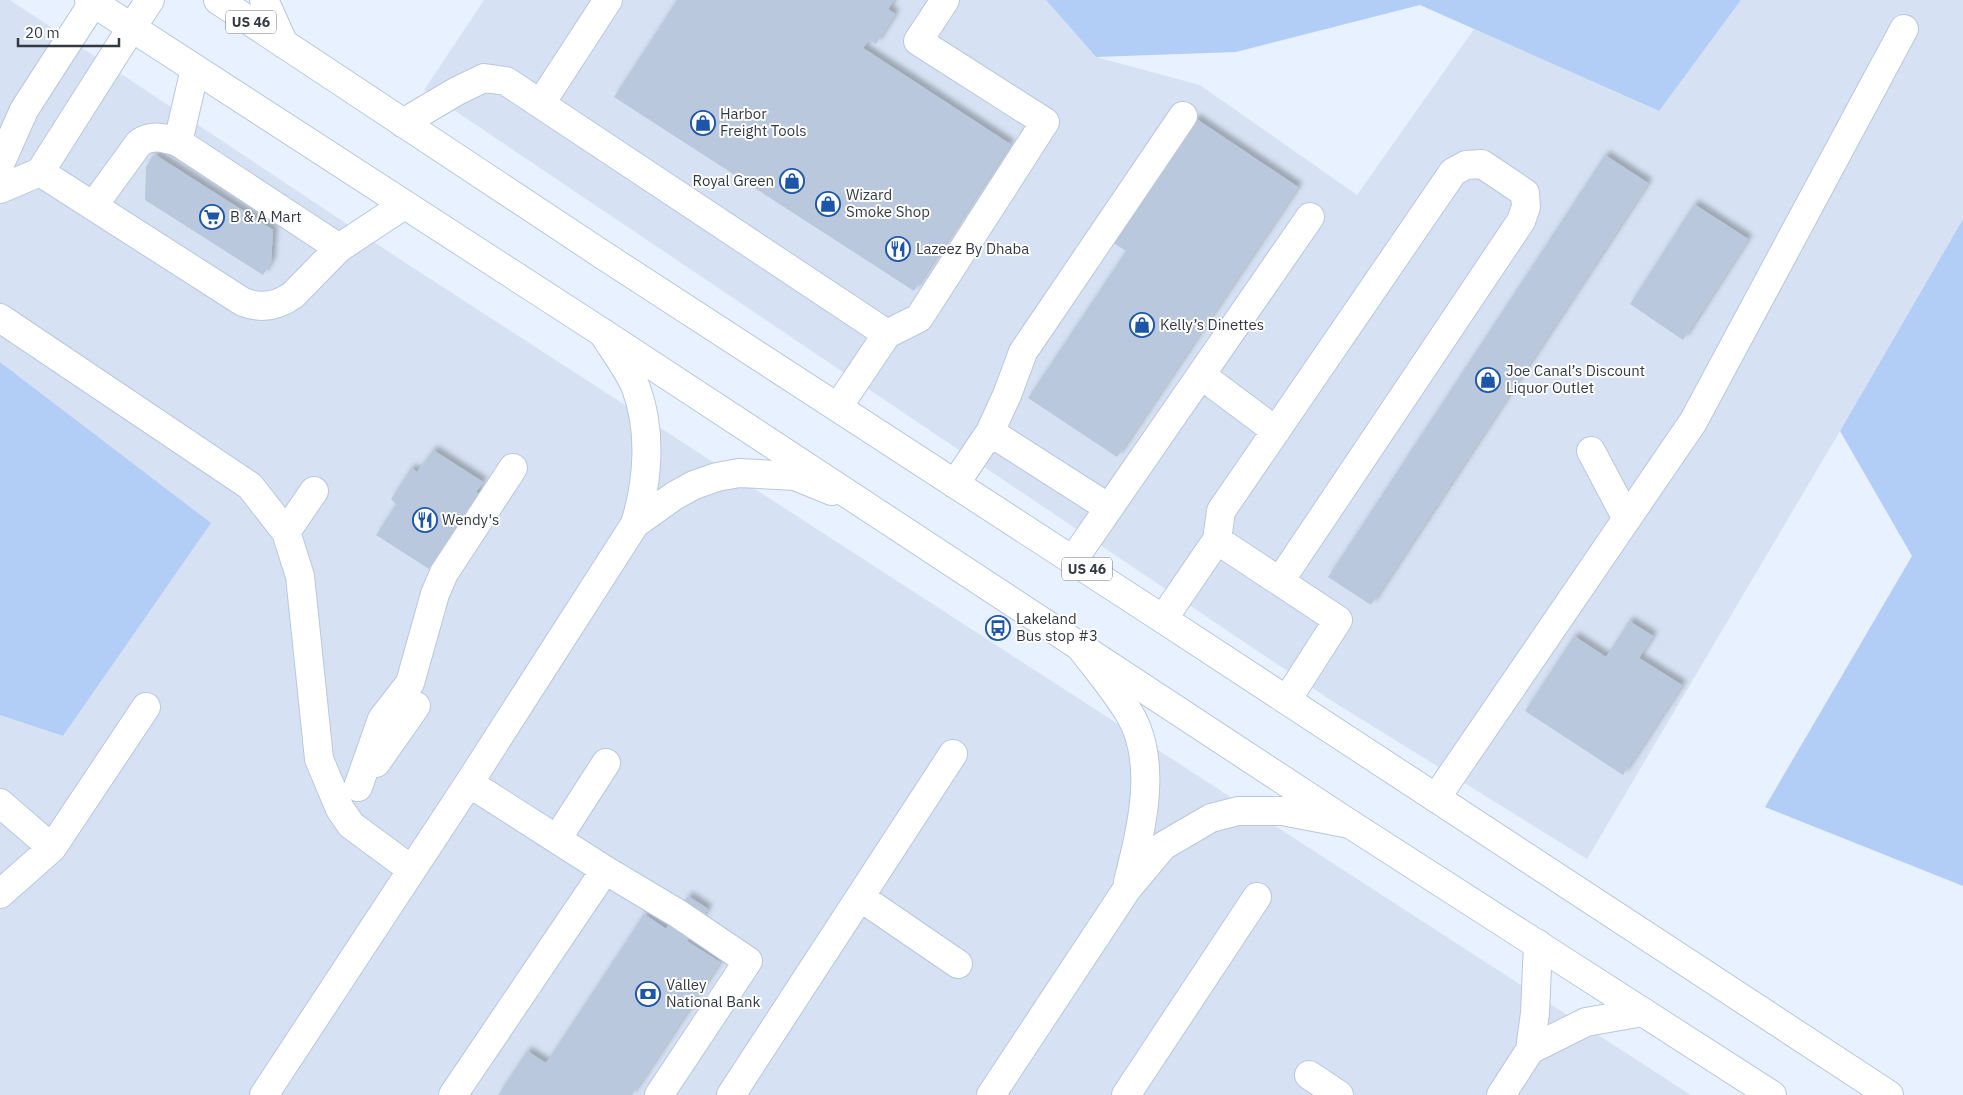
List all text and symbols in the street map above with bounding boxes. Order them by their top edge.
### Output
road number: US 46 [226,11,276,34]
scale bar [18,15,119,47]
text: 20 m [25,23,60,42]
place label: Harbor Freight Tools [720,104,807,140]
shop icon: Harbor Freight Tools [690,110,716,136]
shop icon: Royal Green [779,168,805,194]
place label: Royal Green [693,171,774,190]
place label: Wizard Smoke Shop [846,185,930,221]
shop icon: Wizard Smoke Shop [815,191,841,217]
supermarket icon: B & A Mart [199,204,225,230]
place label: B & A Mart [230,207,301,226]
restaurant icon: Lazeez By Dhaba [885,236,911,262]
place label: Lazeez By Dhaba [916,239,1029,258]
shop icon: Kelly’s Dinettes [1129,312,1155,338]
place label: Kelly’s Dinettes [1160,315,1264,334]
place label: Joe Canal’s Discount Liquor Outlet [1506,361,1645,397]
shop icon: Joe Canal’s Discount Liquor Outlet [1475,367,1501,393]
restaurant icon: Wendy's [412,507,438,533]
place label: Wendy's [442,510,499,529]
road number: US 46 [1062,558,1112,580]
place label: Lakeland Bus stop #3 [1016,609,1098,645]
bus stop icon: Lakeland Bus stop #3 [985,615,1011,641]
place label: Valley National Bank [666,975,761,1011]
bank icon: Valley National Bank [635,981,661,1007]

